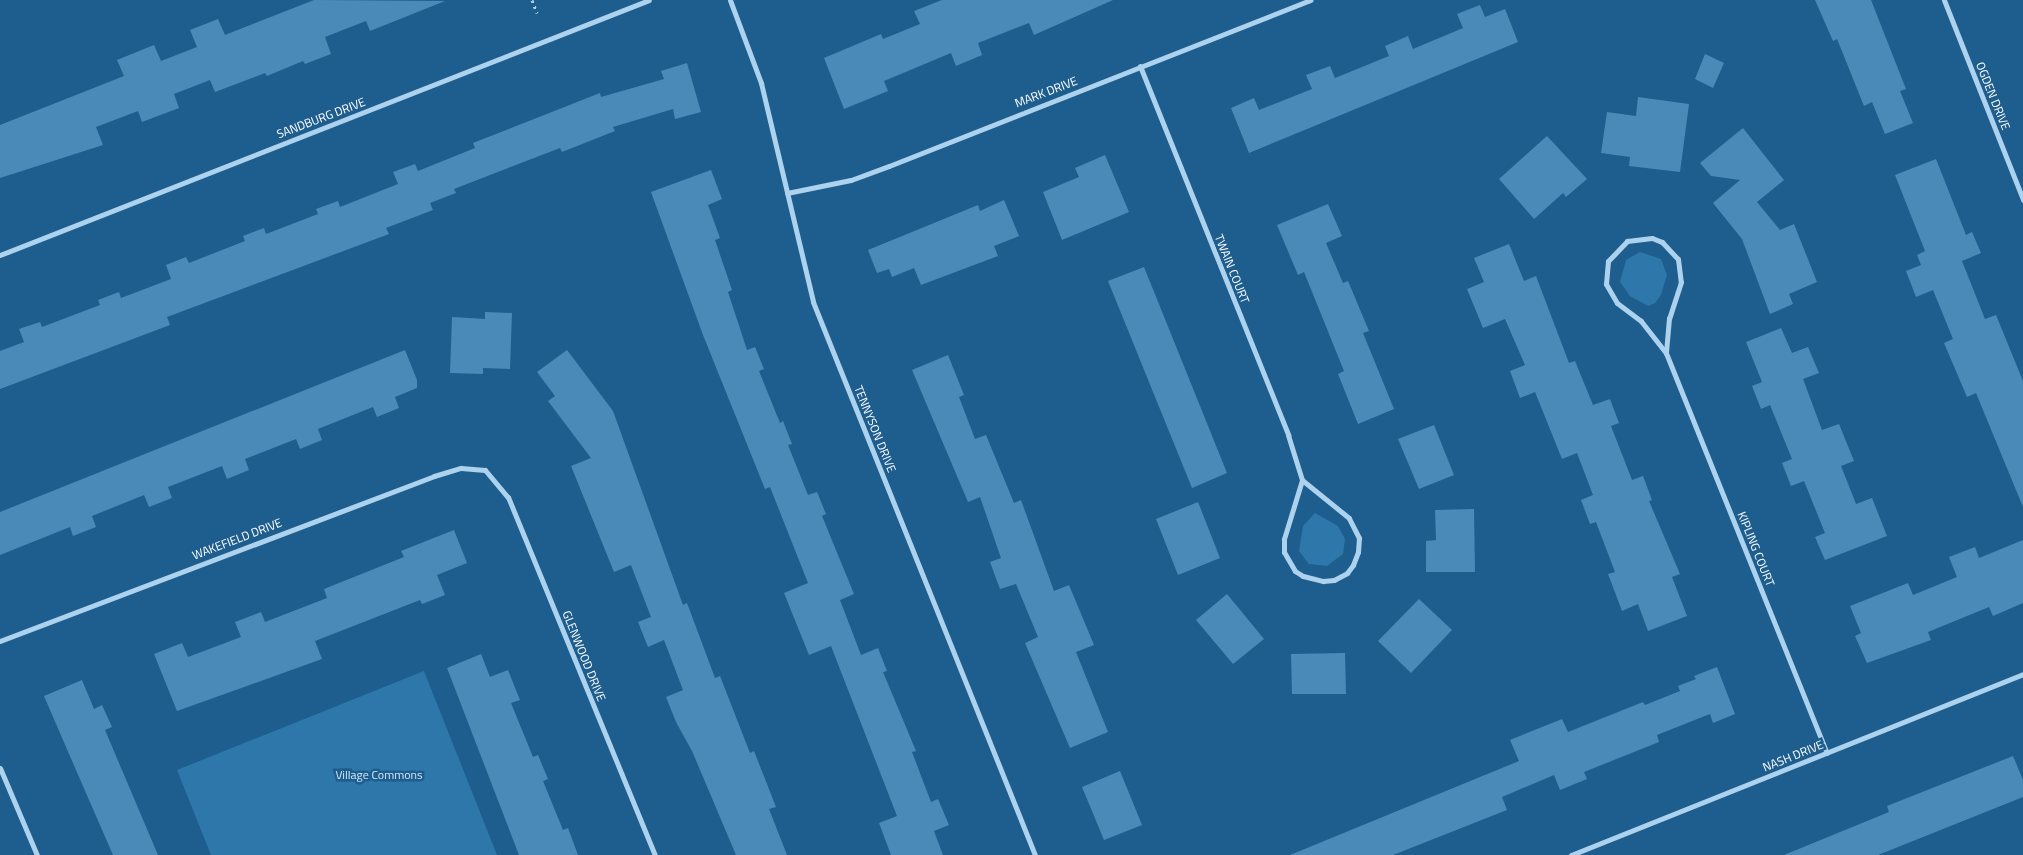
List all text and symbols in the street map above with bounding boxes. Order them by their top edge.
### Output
street label: OGDEN DRIVE [1973,60,2013,132]
street label: MARK DRIVE [1013,73,1079,111]
street label: SANDBURG DRIVE [275,95,367,141]
street label: TWAIN COURT [1212,232,1252,306]
street label: TENNYSON DRIVE [851,384,899,474]
street label: KIPLING COURT [1734,510,1778,588]
street label: WAKEFIELD DRIVE [190,515,284,563]
street label: GLENWOOD DRIVE [559,609,609,703]
street label: NASH DRIVE [1761,737,1825,775]
park label: Village Commons [335,768,423,782]

